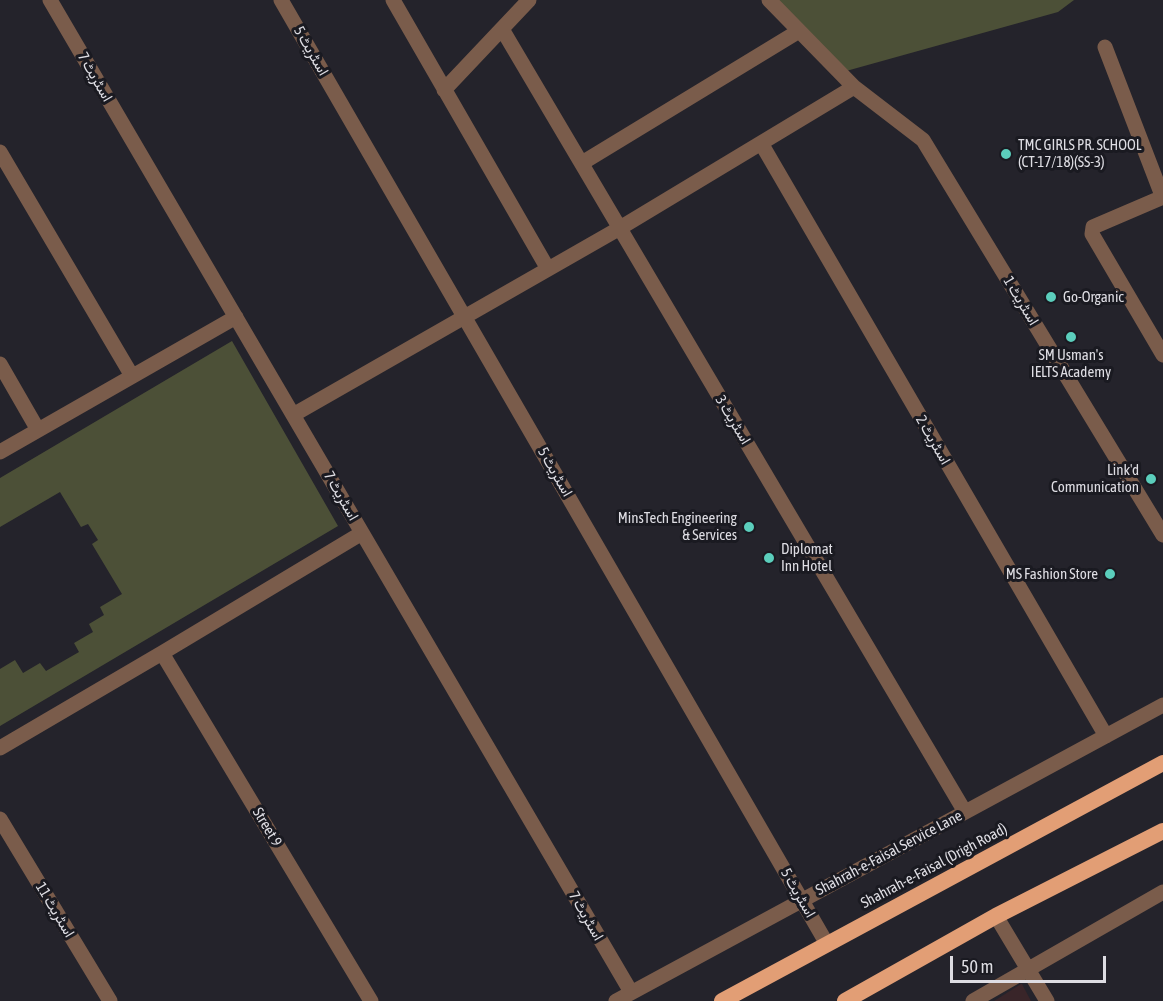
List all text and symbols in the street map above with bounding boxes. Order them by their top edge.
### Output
street label: اسٹریٹ 5 [290,23,332,79]
street label: اسٹریٹ 7 [74,49,116,105]
place label: TMC GIRLS PR. SCHOOL (CT-17/18)(SS-3) [1018,136,1142,171]
marker: TMC GIRLS PR. SCHOOL (CT-17/18)(SS-3) [999,147,1013,161]
street label: اسٹریٹ 1 [999,273,1043,329]
place label: Go-Organic [1063,288,1124,306]
marker: Go-Organic [1044,290,1058,304]
marker: SM Usman's IELTS Academy [1064,330,1078,344]
place label: SM Usman's IELTS Academy [1031,346,1111,381]
street label: اسٹریٹ 3 [711,392,755,448]
street label: اسٹریٹ 2 [912,412,954,468]
street label: اسٹریٹ 5 [534,444,576,500]
place label: Link'd Communication [1051,461,1139,496]
street label: اسٹریٹ 7 [320,468,362,524]
marker: Link'd Communication [1144,472,1158,486]
place label: MinsTech Engineering & Services [618,509,737,544]
marker: MinsTech Engineering & Services [742,520,756,534]
place label: Diplomat Inn Hotel [781,540,833,575]
marker: Diplomat Inn Hotel [762,551,776,565]
place label: MS Fashion Store [1006,565,1098,583]
marker: MS Fashion Store [1103,567,1117,581]
street label: Street 9 [248,804,286,850]
street label: Shahrah-e-Faisal Service Lane [813,807,965,899]
street label: Shahrah-e-Faisal (Drigh Road) [858,820,1010,912]
street label: اسٹریٹ 5 [777,865,819,921]
street label: اسٹریٹ 11 [32,879,78,941]
street label: اسٹریٹ 7 [565,888,607,944]
scale bar [953,944,1109,982]
text: 50 m [961,956,993,977]

